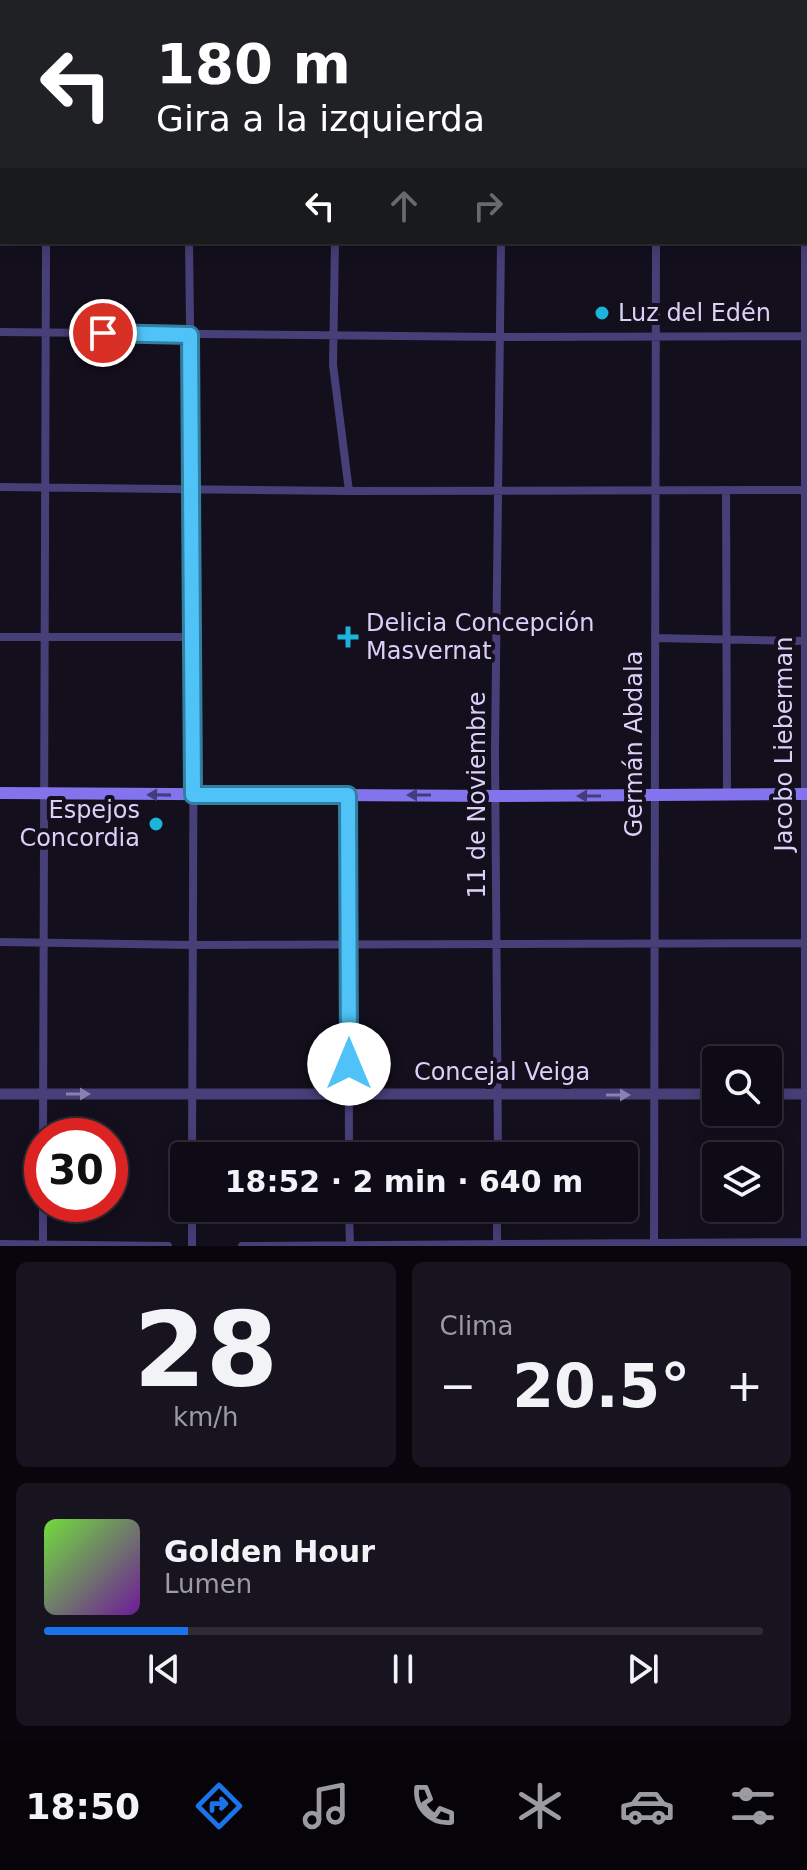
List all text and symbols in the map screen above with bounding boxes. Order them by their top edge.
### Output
text: 180 m [156,31,351,96]
icon: left [24,32,128,136]
text: Gira a la izquierda [156,98,485,139]
icon: left [298,184,342,228]
icon: ahead [382,184,426,228]
icon: right [466,184,510,228]
pin [69,299,137,367]
place label: Luz del Edén [618,299,771,327]
marker: Luz del Edén [593,304,611,322]
icon: arrive [81,311,125,355]
place label: Delicia Concepción Masvernat [366,609,594,665]
marker: Delicia Concepción Masvernat [337,626,359,648]
street label: Jacobo Lieberman [770,637,798,853]
street label: Germán Abdala [620,651,648,837]
street label: 11 de Noviembre [463,692,491,898]
one-way arrow [146,789,171,801]
one-way arrow [406,789,431,801]
one-way arrow [576,790,601,802]
place label: Espejos Concordia [19,796,140,852]
marker: Espejos Concordia [147,815,165,833]
position arrow [307,1022,391,1106]
map controls [702,1046,782,1222]
button: search [702,1046,782,1126]
street label: Concejal Veiga [414,1058,590,1086]
one-way arrow [66,1088,91,1100]
one-way arrow [606,1089,631,1101]
speed limit sign: 30 [24,1118,128,1222]
button: layers [702,1142,782,1222]
text: 18:52 · 2 min · 640 m [225,1164,583,1199]
text: 28 [133,1289,278,1411]
text: Clima [440,1311,513,1341]
text: 20.5° [512,1351,690,1421]
text: − [440,1360,476,1411]
text: + [726,1360,763,1411]
text: km/h [173,1402,239,1432]
text: Golden Hour [164,1534,375,1569]
text: Lumen [164,1569,252,1599]
icon: previous [142,1647,186,1691]
icon: pause [381,1647,425,1691]
icon: next [621,1647,665,1691]
icon: directions [191,1778,247,1834]
icon: music [298,1778,354,1834]
icon: phone [405,1778,461,1834]
icon: climate [512,1778,568,1834]
icon: car [619,1778,675,1834]
icon: filters [725,1778,781,1834]
text: 18:50 [25,1786,140,1827]

